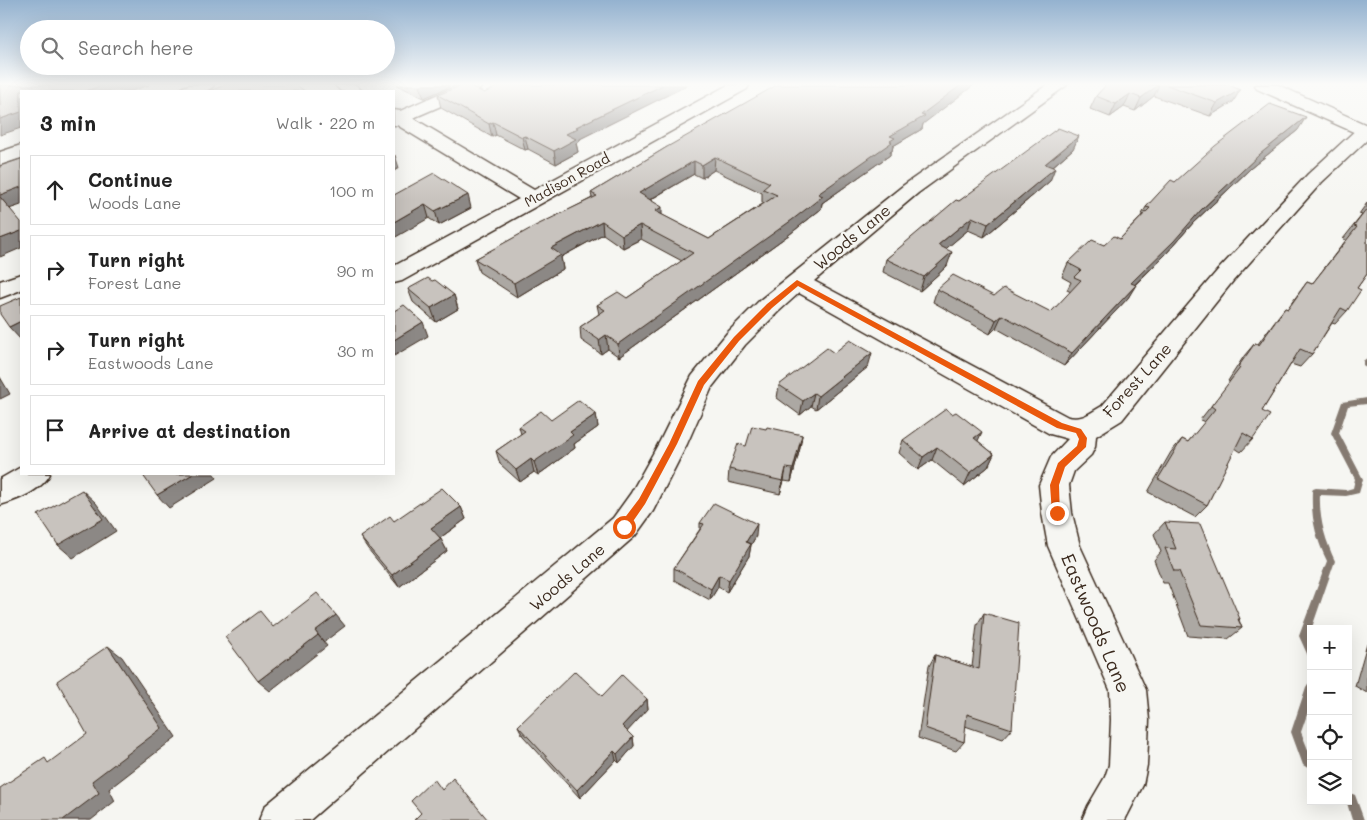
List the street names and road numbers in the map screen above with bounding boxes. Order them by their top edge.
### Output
street label: Madison Road [520,148,613,211]
street label: Woods Lane [809,199,895,274]
street label: Forest Lane [1098,338,1176,421]
street label: Woods Lane [525,538,609,615]
street label: Eastwoods Lane [1056,549,1137,696]

